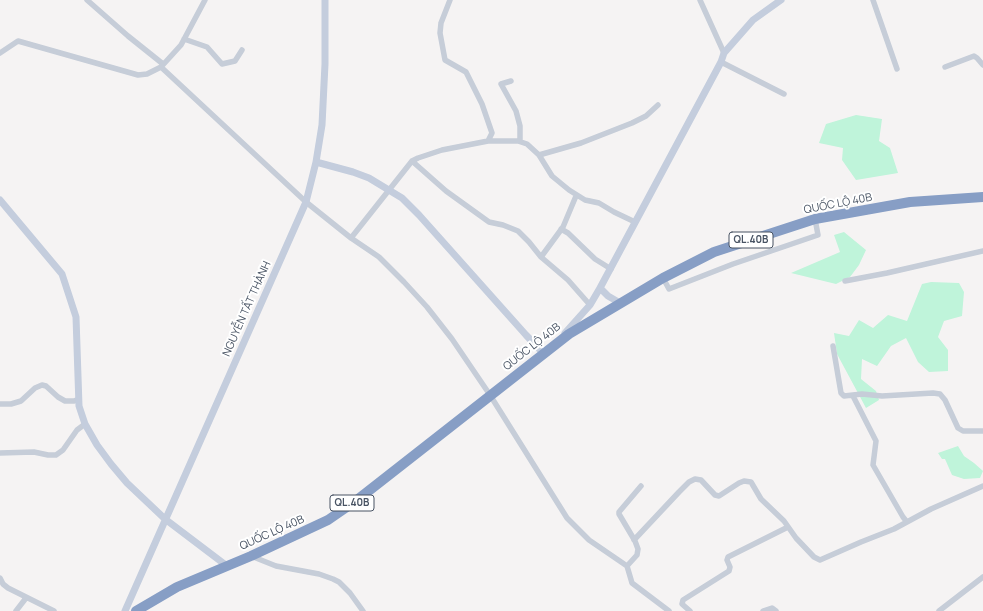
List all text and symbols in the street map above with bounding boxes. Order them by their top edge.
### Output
street label: QUỐC LỘ 40B [803,191,873,217]
road number: QL.40B [729,232,773,248]
street label: NGUYỄN TẤT THÀNH [220,259,274,359]
street label: QUỐC LỘ 40B [501,320,563,374]
road number: QL.40B [330,495,374,511]
street label: QUỐC LỘ 40B [238,513,306,553]

